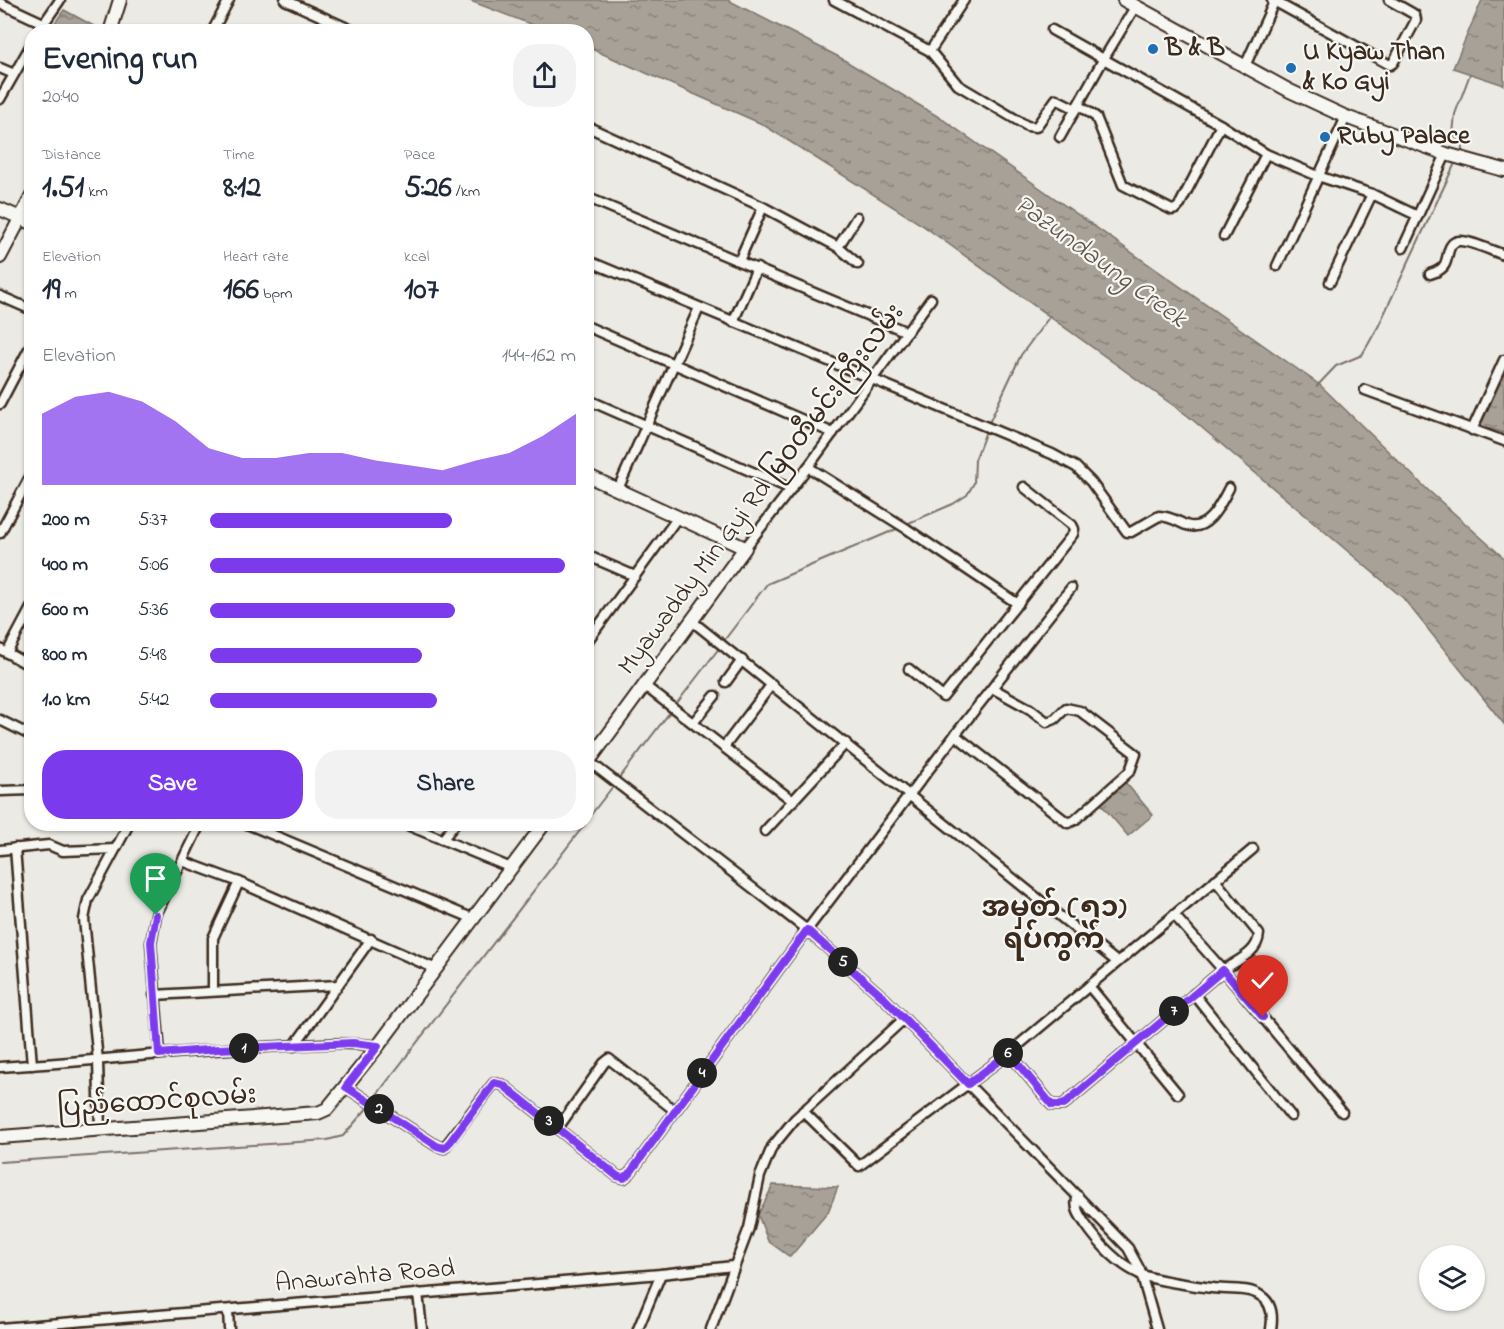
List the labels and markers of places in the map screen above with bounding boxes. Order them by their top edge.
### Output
place label: B & B [1164,30,1225,68]
place label: U Kyaw Than & Ko Gyi [1302,34,1445,102]
marker: B & B [1146,42,1160,56]
marker: U Kyaw Than & Ko Gyi [1284,61,1298,75]
place label: Ruby Palace [1337,118,1471,156]
marker: Ruby Palace [1318,130,1332,144]
pin [130,853,181,915]
pin: 5 [828,947,858,977]
pin [1237,955,1288,1017]
pin: 7 [1159,996,1189,1026]
pin: 1 [229,1033,259,1063]
pin: 6 [993,1038,1023,1068]
pin: 4 [687,1058,717,1088]
pin: 2 [364,1094,394,1124]
pin: 3 [534,1106,564,1136]

